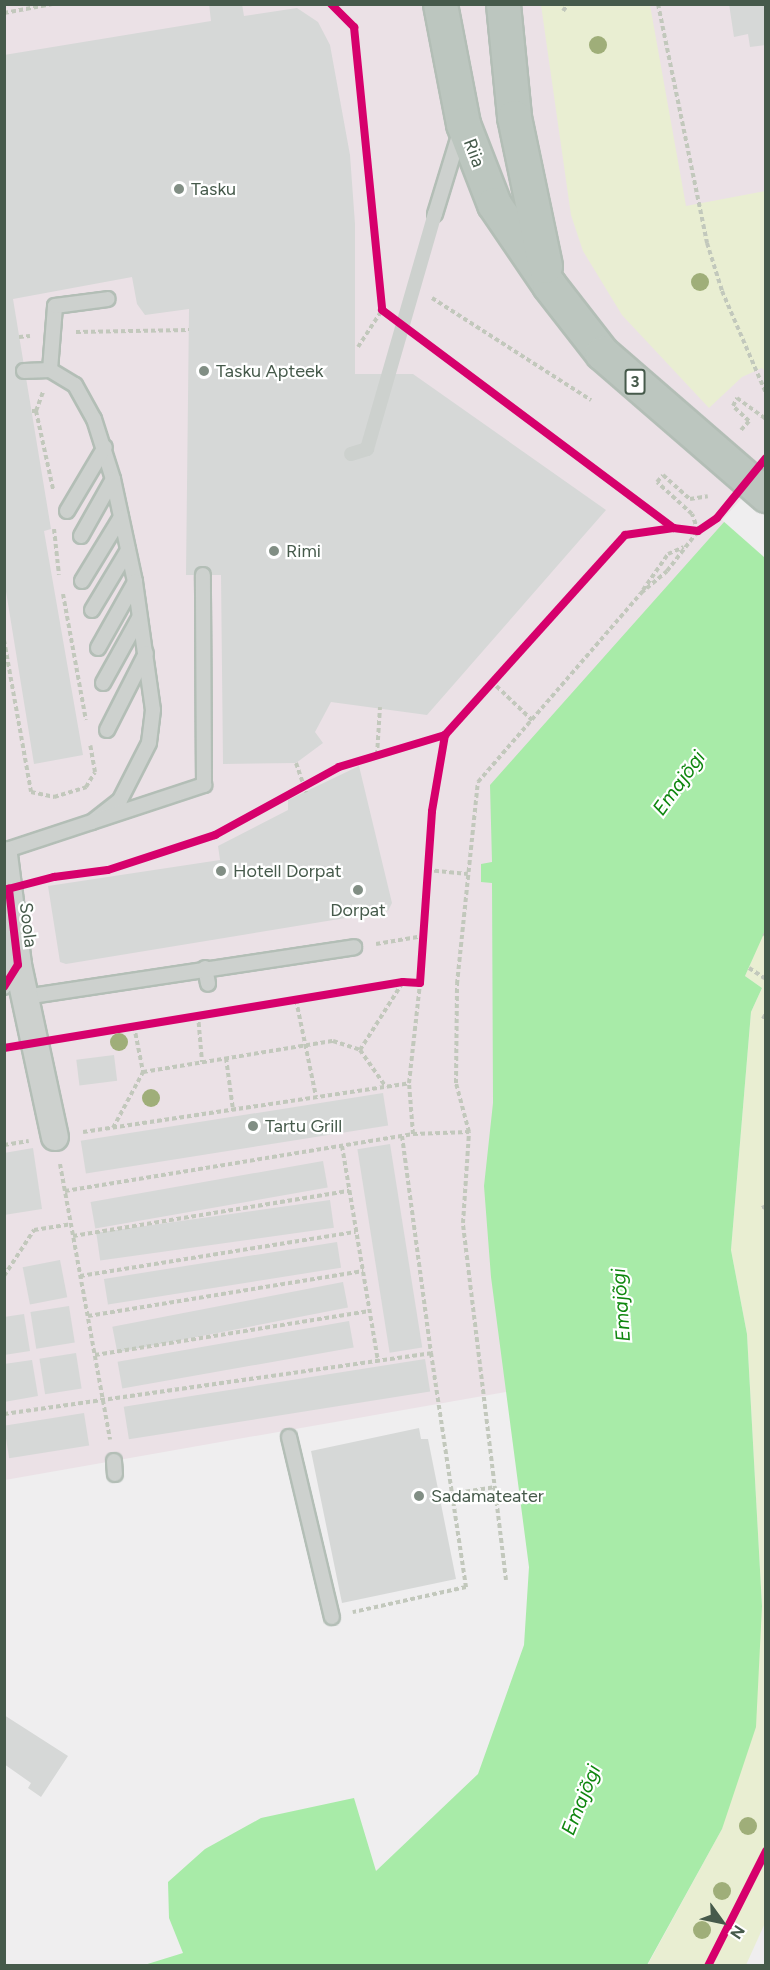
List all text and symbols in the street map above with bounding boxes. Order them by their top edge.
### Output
street label: Riia [459,136,489,170]
place label: Tasku [191,178,236,200]
marker: Tasku [172,182,186,196]
place label: Tasku Apteek [216,360,324,382]
marker: Tasku Apteek [197,364,211,378]
road number: 3 [624,369,646,395]
place label: Rimi [286,540,321,562]
marker: Rimi [267,544,281,558]
water label: Emajõgi [648,746,710,820]
place label: Hotell Dorpat [233,860,341,882]
marker: Hotell Dorpat [214,864,228,878]
marker: Dorpat [351,883,365,897]
place label: Dorpat [330,899,386,921]
street label: Soola [15,901,41,949]
place label: Tartu Grill [265,1115,342,1137]
marker: Tartu Grill [246,1119,260,1133]
water label: Emajõgi [606,1267,636,1343]
place label: Sadamateater [431,1485,544,1507]
marker: Sadamateater [412,1489,426,1503]
water label: Emajõgi [556,1761,606,1839]
north arrow [692,1892,752,1952]
text: N [726,1922,749,1942]

